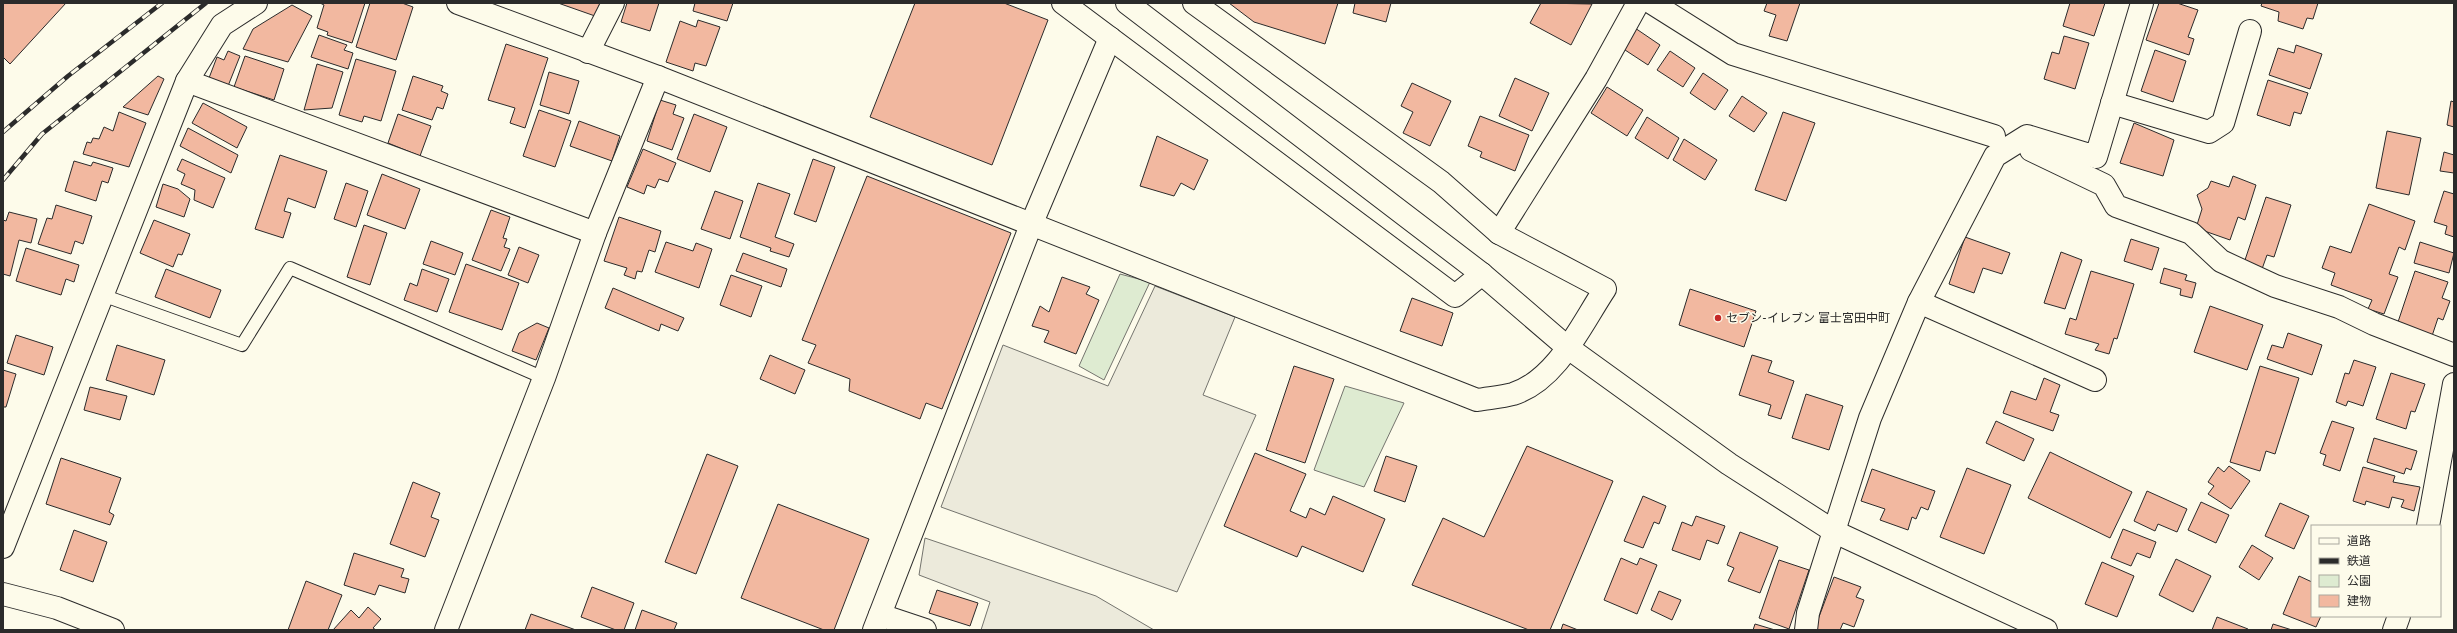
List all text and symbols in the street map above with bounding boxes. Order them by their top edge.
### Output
place label: セブン-イレブン 富士宮田中町 [1726,311,1890,325]
marker: セブン-イレブン 富士宮田中町 [1713,313,1723,323]
legend [2311,525,2441,617]
text: 道路 [2347,534,2371,548]
text: 鉄道 [2347,554,2371,568]
text: 公園 [2347,574,2371,588]
text: 建物 [2347,594,2371,608]

